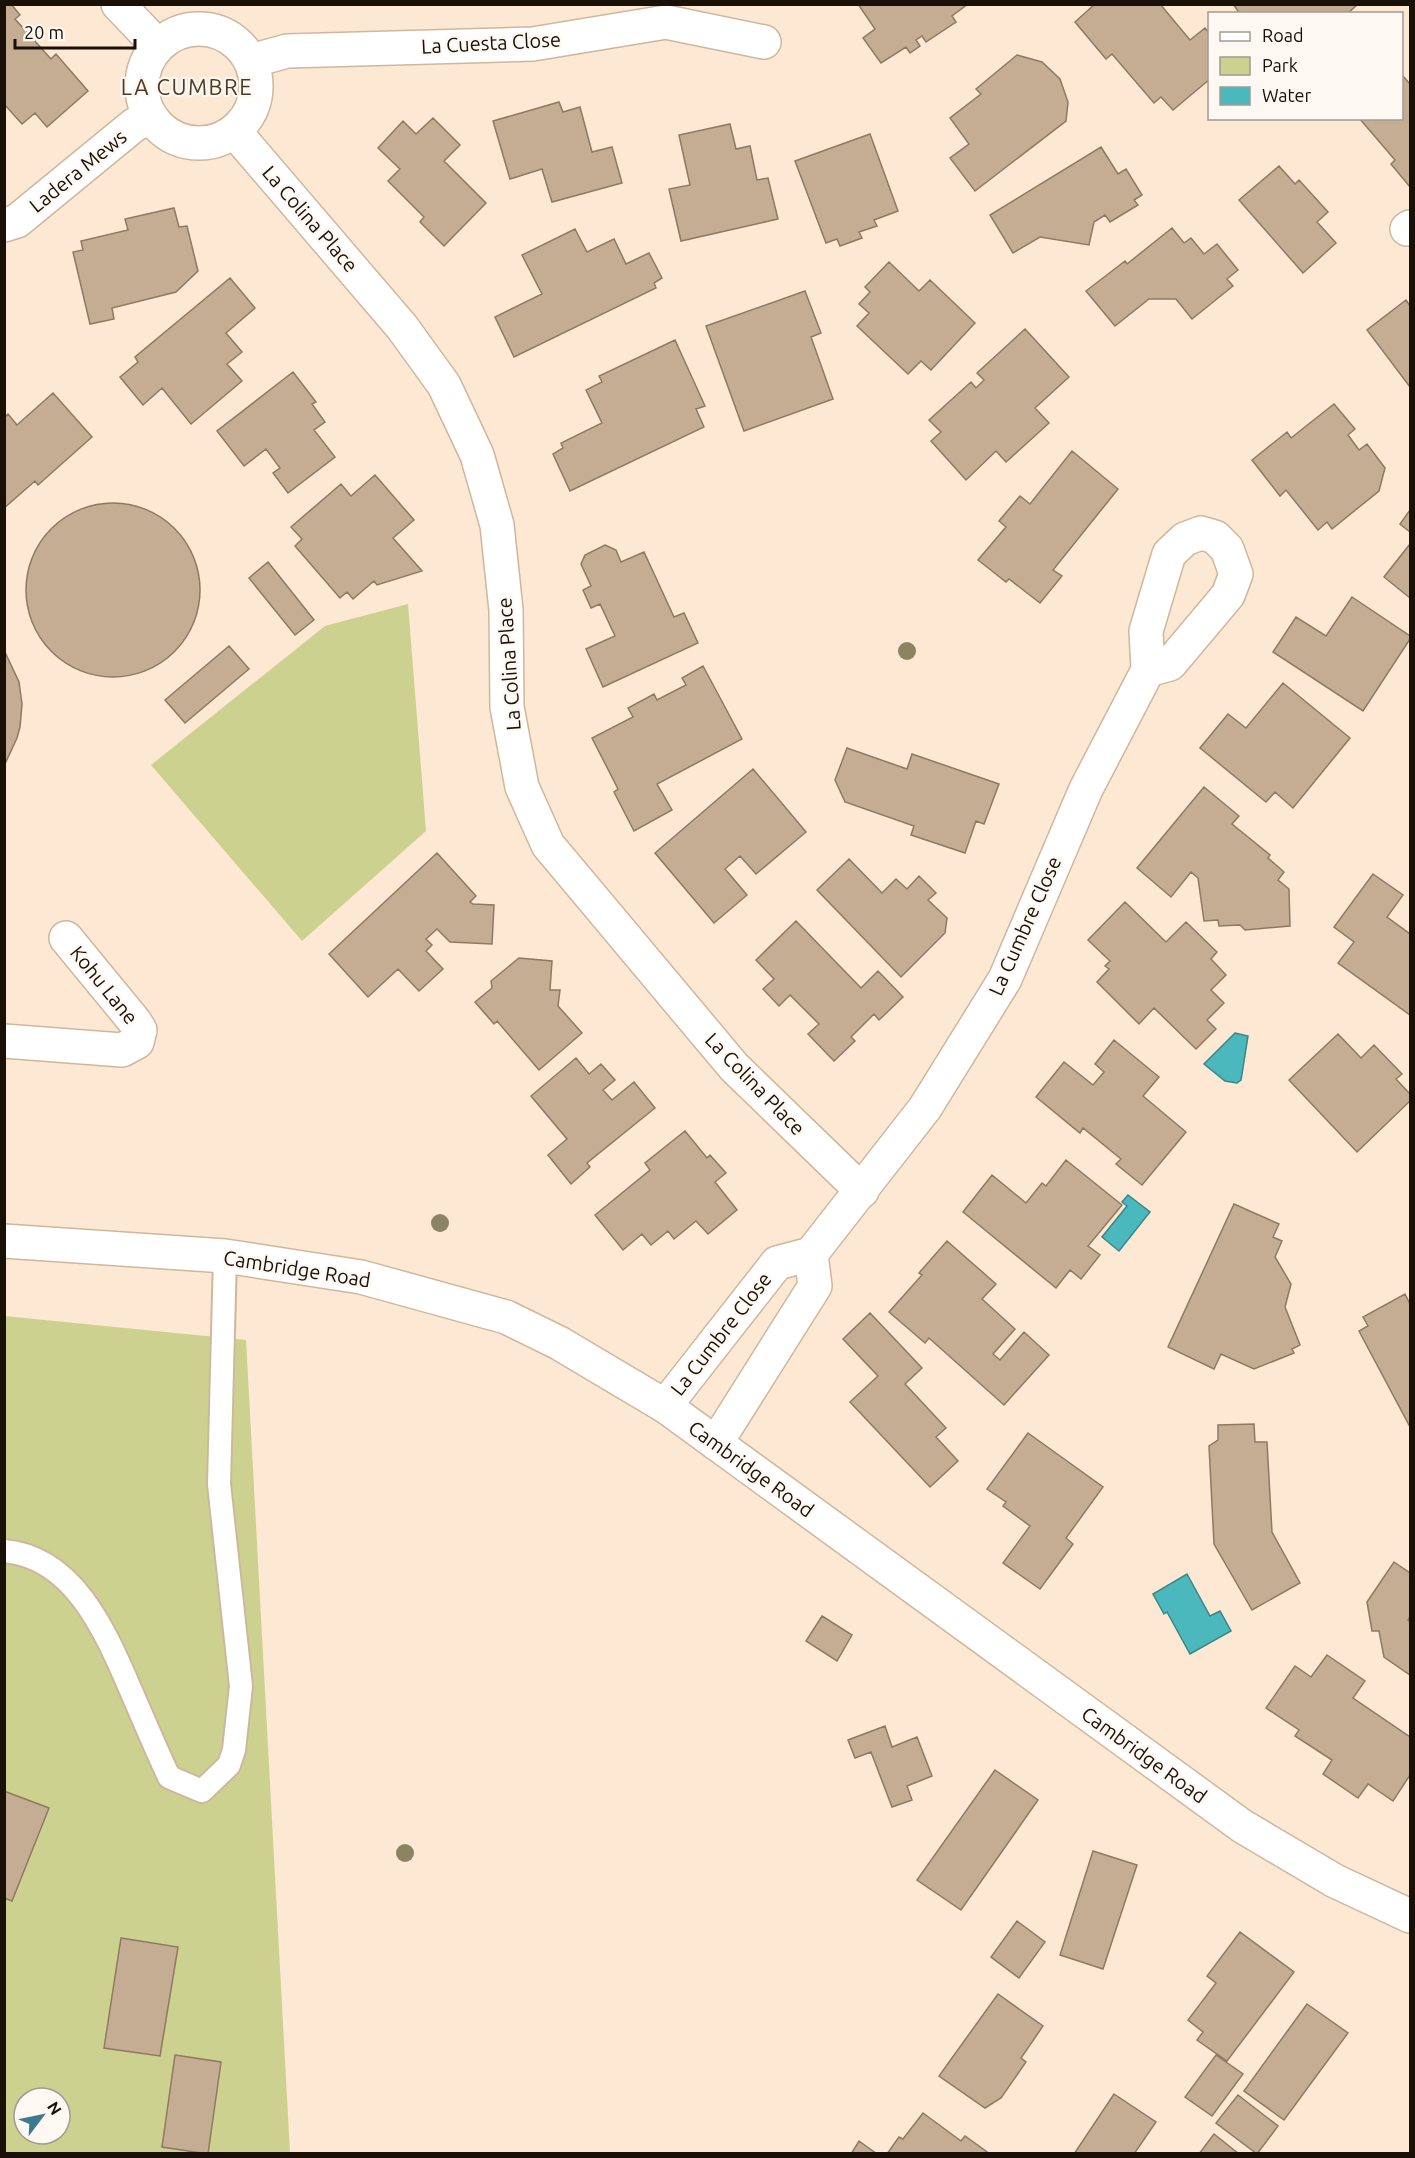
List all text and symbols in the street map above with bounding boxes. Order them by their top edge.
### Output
scale bar [15,12,135,50]
legend [1208,12,1403,120]
text: 20 m [24,22,64,42]
text: Road [1262,25,1304,45]
street label: La Cuesta Close [421,27,561,58]
text: Park [1262,55,1298,75]
district label: LA CUMBRE [121,74,253,99]
text: Water [1262,85,1312,105]
street label: Ladera Mews [24,124,131,217]
street label: La Colina Place [258,161,363,276]
street label: La Colina Place [492,597,525,731]
street label: La Cumbre Close [984,853,1065,999]
street label: Kohu Lane [66,941,143,1028]
street label: La Colina Place [701,1028,810,1140]
street label: Cambridge Road [222,1246,372,1292]
street label: La Cumbre Close [665,1268,776,1400]
street label: Cambridge Road [684,1416,818,1522]
street label: Cambridge Road [1077,1702,1211,1808]
north arrow [12,2086,72,2146]
text: N [44,2098,66,2118]

